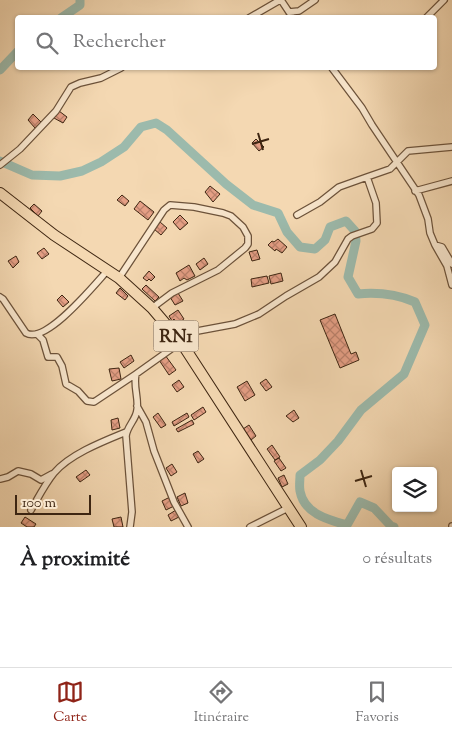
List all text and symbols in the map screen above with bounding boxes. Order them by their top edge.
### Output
search box [15,15,437,70]
icon: search [33,29,61,57]
text: Rechercher [73,29,166,56]
road number: RN1 [154,321,198,352]
map controls [392,467,437,512]
button: layers [392,467,437,512]
scale bar [15,492,91,515]
text: 100 m [22,494,56,514]
text: À proximité [20,545,130,575]
text: 0 résultats [362,548,432,571]
tab: Carte [53,678,87,728]
tab: Itinéraire [194,678,249,728]
tab: Favoris [356,678,399,728]

